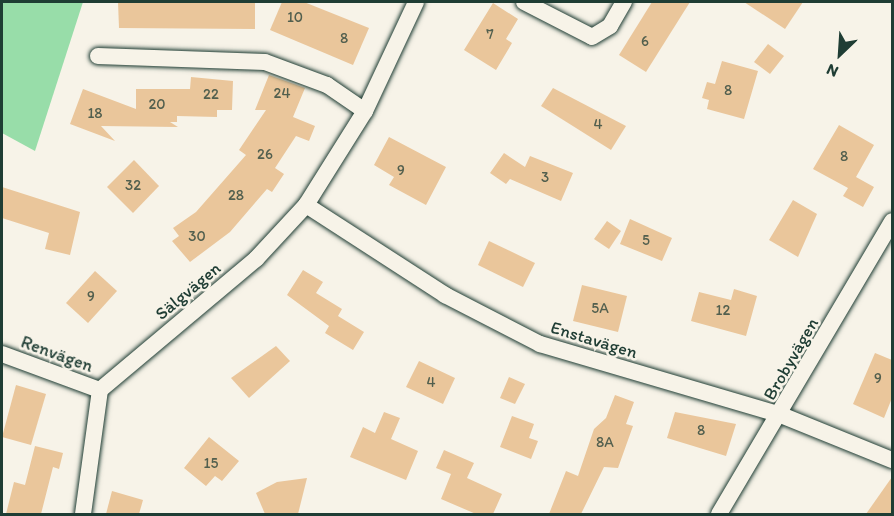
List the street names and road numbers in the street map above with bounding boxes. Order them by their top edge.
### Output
street label: Sälgvägen [151,257,225,325]
street label: Brobyvägen [759,314,823,404]
street label: Enstavägen [548,317,640,363]
street label: Renvägen [18,331,96,377]

